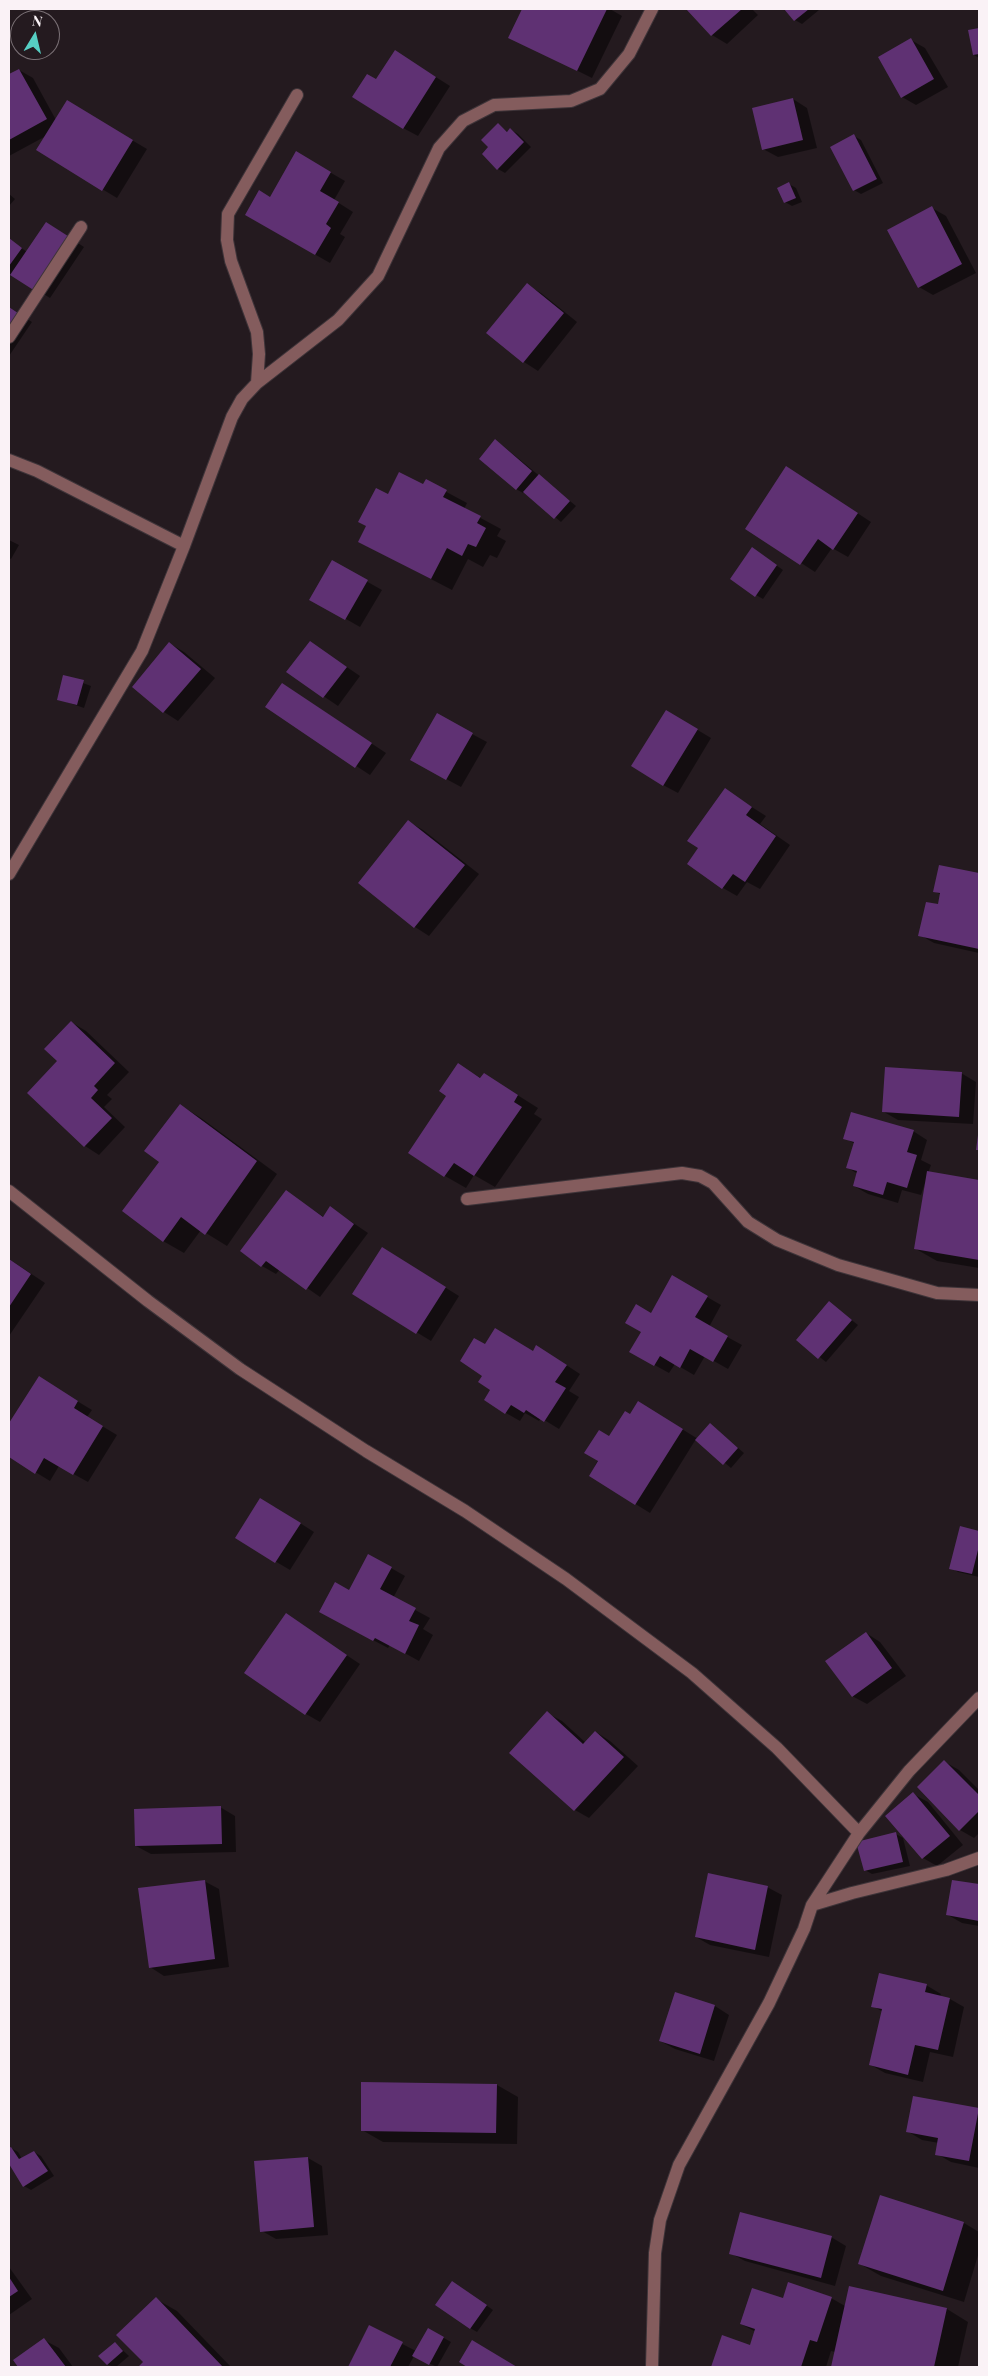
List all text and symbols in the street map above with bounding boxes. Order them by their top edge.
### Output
north arrow [10,10,60,60]
text: N [31,11,44,31]

